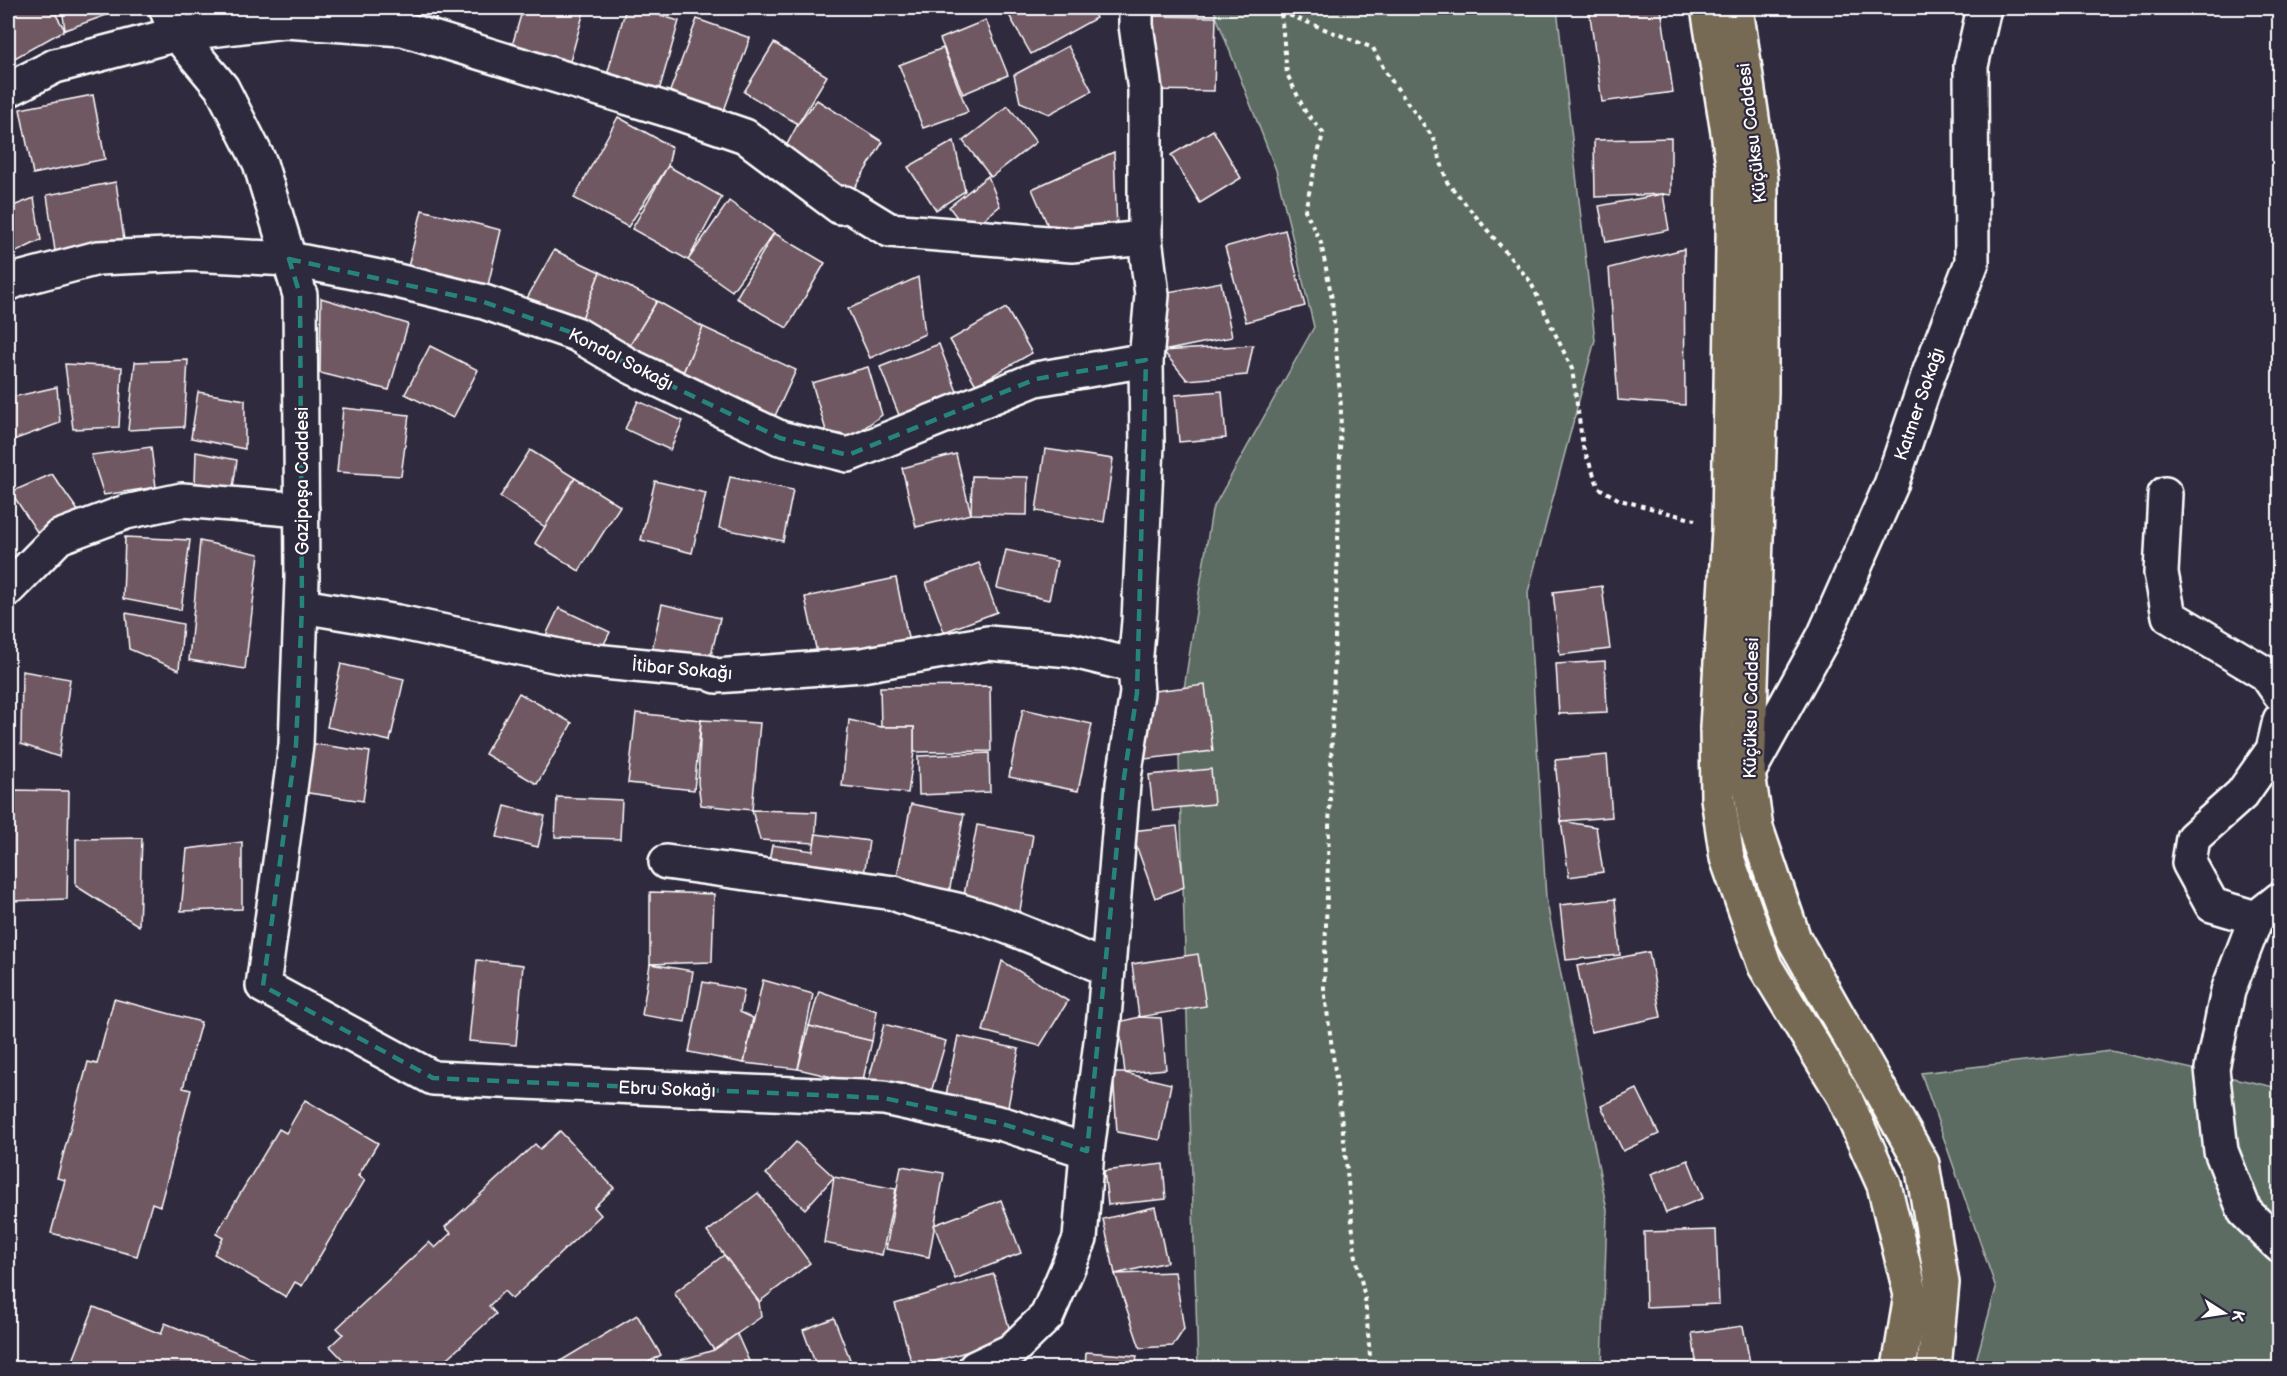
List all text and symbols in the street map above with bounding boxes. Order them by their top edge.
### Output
street label: Küçüksu Caddesi [1733,62,1772,204]
street label: Kondol Sokağı [565,324,677,395]
street label: Katmer Sokağı [1890,345,1949,463]
street label: Gazipaşa Caddesi [292,407,313,555]
street label: Küçüksu Caddesi [1740,637,1763,779]
street label: İtibar Sokağı [631,654,733,684]
street label: Ebru Sokağı [618,1077,716,1102]
north arrow [2194,1283,2254,1343]
text: K [2227,1309,2248,1323]

